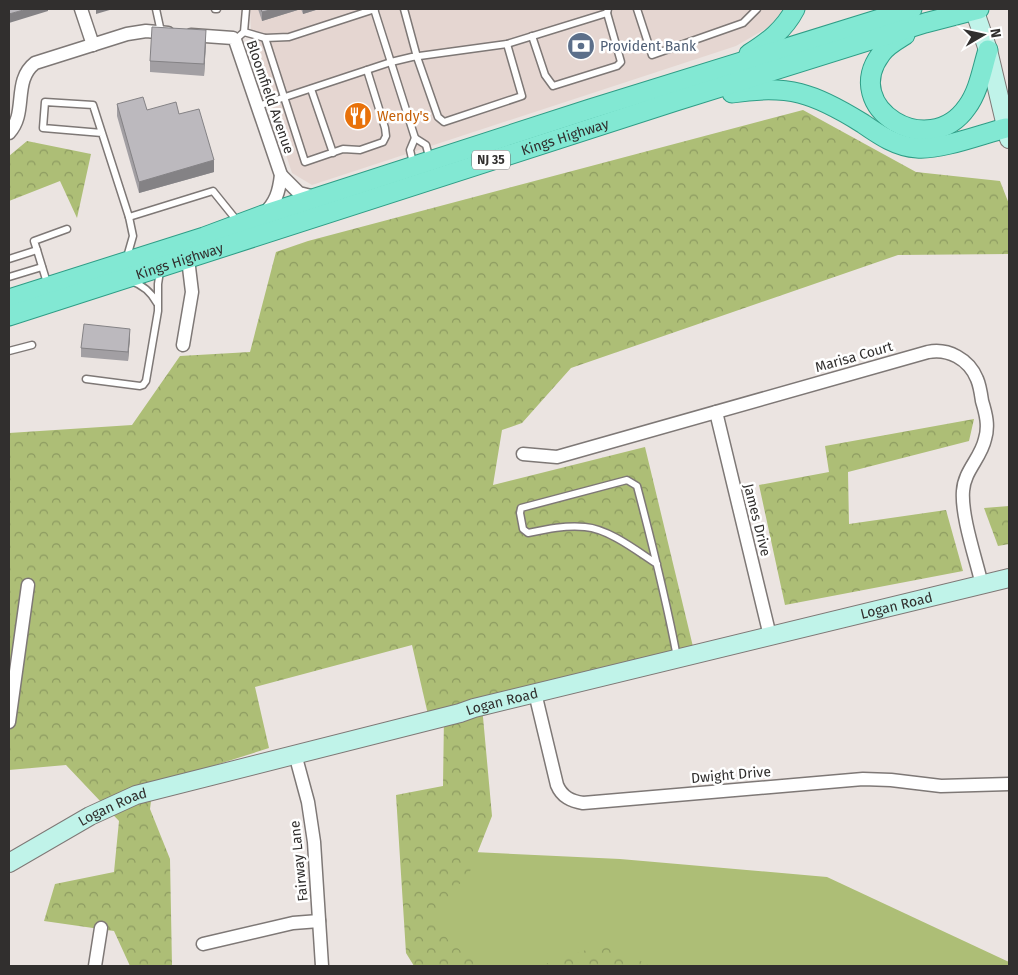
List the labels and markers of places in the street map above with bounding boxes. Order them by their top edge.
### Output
bank icon: Provident Bank [566,31,596,61]
place label: Provident Bank [600,38,697,55]
restaurant icon: Wendy's [343,101,373,131]
place label: Wendy's [377,108,429,125]

